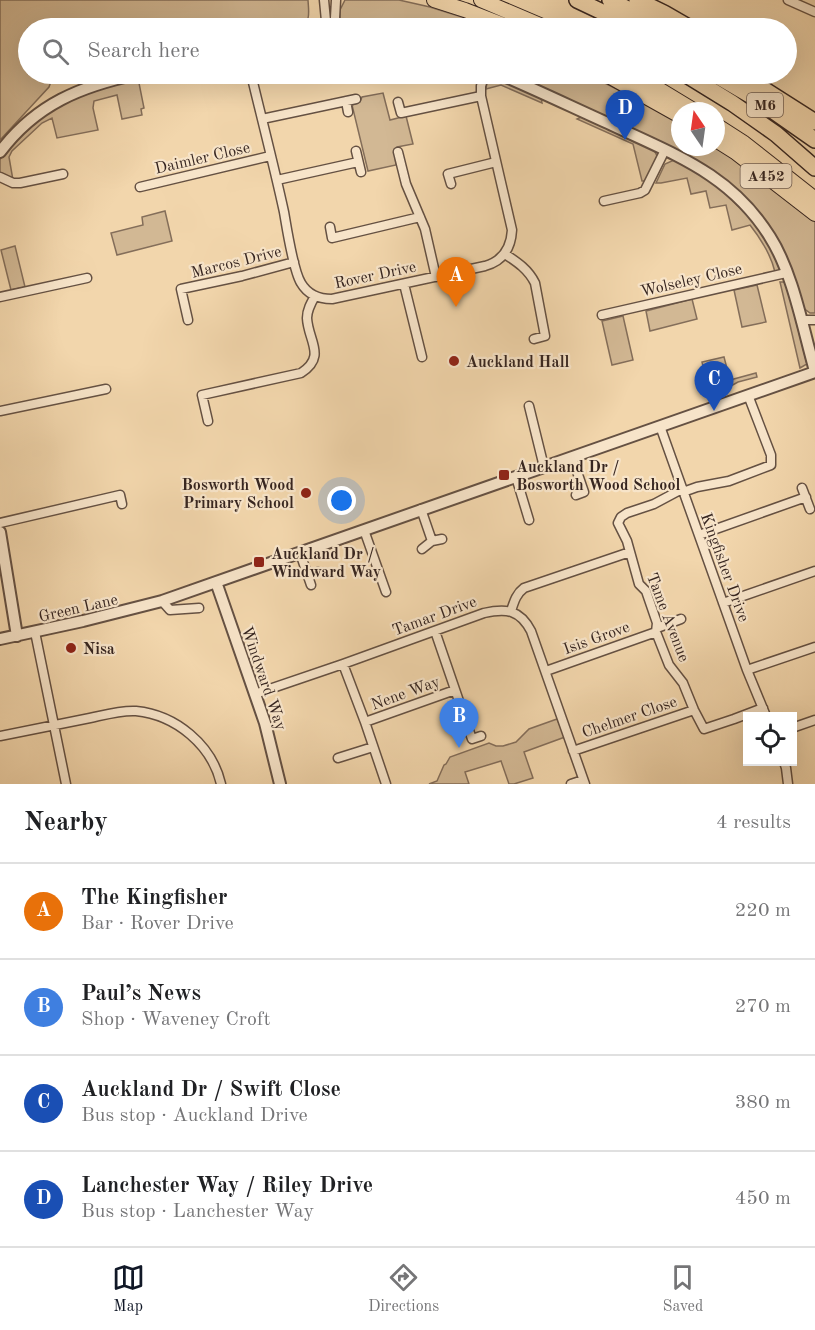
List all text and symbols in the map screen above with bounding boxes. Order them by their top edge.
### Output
search box [18,18,797,84]
icon: search [39,35,72,68]
text: Search here [87,40,200,62]
pin: D [606,90,644,140]
road number: M6 [747,93,783,117]
north arrow [671,102,725,156]
street label: Daimler Close [153,140,252,178]
road number: A452 [740,164,792,188]
street label: Marcos Drive [190,244,283,282]
pin: A [436,258,476,307]
street label: Rover Drive [333,259,418,292]
street label: Wolseley Close [639,261,744,300]
marker: Auckland Hall [447,354,461,368]
place label: Auckland Hall [466,355,570,371]
pin: C [694,362,734,411]
place label: Auckland Dr / Bosworth Wood School [516,460,680,494]
marker: Auckland Dr / Bosworth Wood School [497,468,511,482]
place label: Bosworth Wood Primary School [181,478,294,512]
marker: Bosworth Wood Primary School [299,486,313,500]
your location [327,486,356,515]
street label: Kingfisher Drive [697,511,751,624]
place label: Auckland Dr / Windward Way [271,547,381,581]
marker: Auckland Dr / Windward Way [252,555,266,569]
street label: Tame Avenue [643,571,691,664]
street label: Green Lane [37,592,119,626]
street label: Tamar Drive [390,594,479,640]
street label: Isis Grove [561,619,632,658]
street label: Windward Way [238,625,289,733]
marker: Nisa [64,641,78,655]
place label: Nisa [83,642,115,658]
street label: Nene Way [369,674,443,714]
street label: Chelmer Close [580,694,679,742]
pin: B [440,698,478,748]
map controls [743,712,797,766]
button: locate [743,712,797,766]
text: Nearby [24,810,108,836]
text: 4 results [716,813,791,833]
text: The Kingfisher [81,887,228,909]
text: A [36,901,51,921]
text: 220 m [735,901,791,921]
text: Bar · Rover Drive [81,914,234,934]
text: Paul’s News [81,983,201,1005]
text: B [36,997,51,1017]
text: 270 m [735,997,791,1017]
text: Shop · Waveney Croft [81,1010,271,1030]
text: Auckland Dr / Swift Close [81,1079,341,1101]
text: C [37,1093,50,1113]
text: 380 m [735,1093,791,1113]
text: Bus stop · Auckland Drive [81,1106,308,1126]
text: Lanchester Way / Riley Drive [81,1175,373,1197]
text: D [36,1189,51,1209]
text: 450 m [735,1189,791,1209]
text: Bus stop · Lanchester Way [81,1202,314,1222]
tab: Map [112,1261,145,1317]
tab: Directions [368,1261,439,1317]
tab: Saved [663,1261,703,1317]

